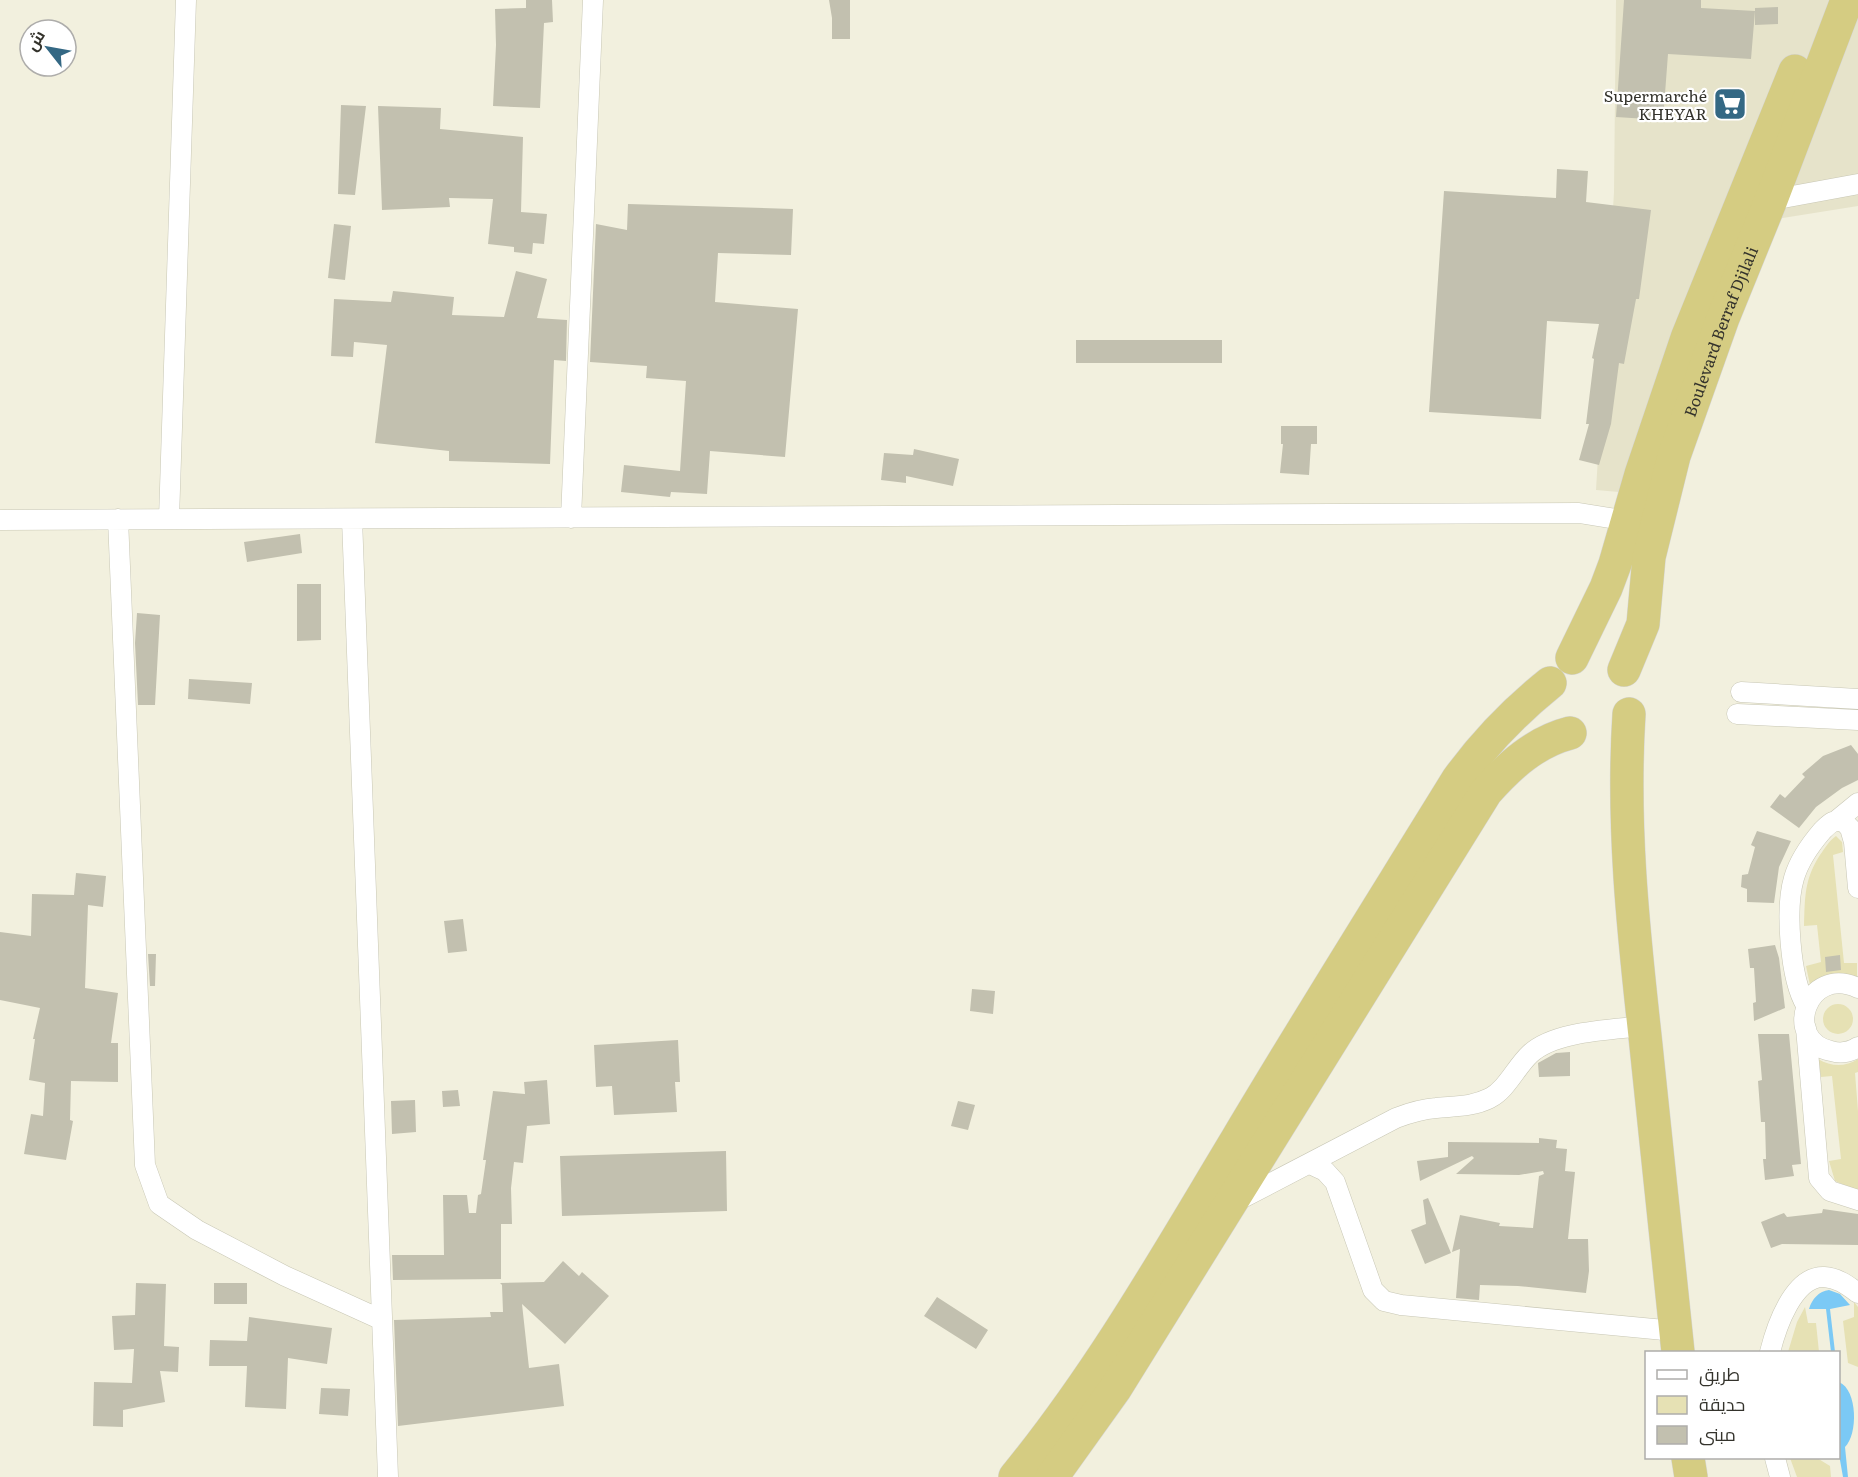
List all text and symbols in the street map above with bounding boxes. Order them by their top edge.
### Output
north arrow [18,18,78,78]
text: ش [19,25,50,55]
place label: Supermarché KHEYAR [1604,83,1707,125]
supermarket icon: Supermarché KHEYAR [1712,86,1748,122]
street label: Boulevard Berraf Djilali [1677,242,1763,420]
legend [1645,1351,1840,1459]
text: طريق [1699,1360,1740,1387]
text: حديقة [1699,1390,1745,1417]
text: مبنى [1699,1420,1736,1447]

